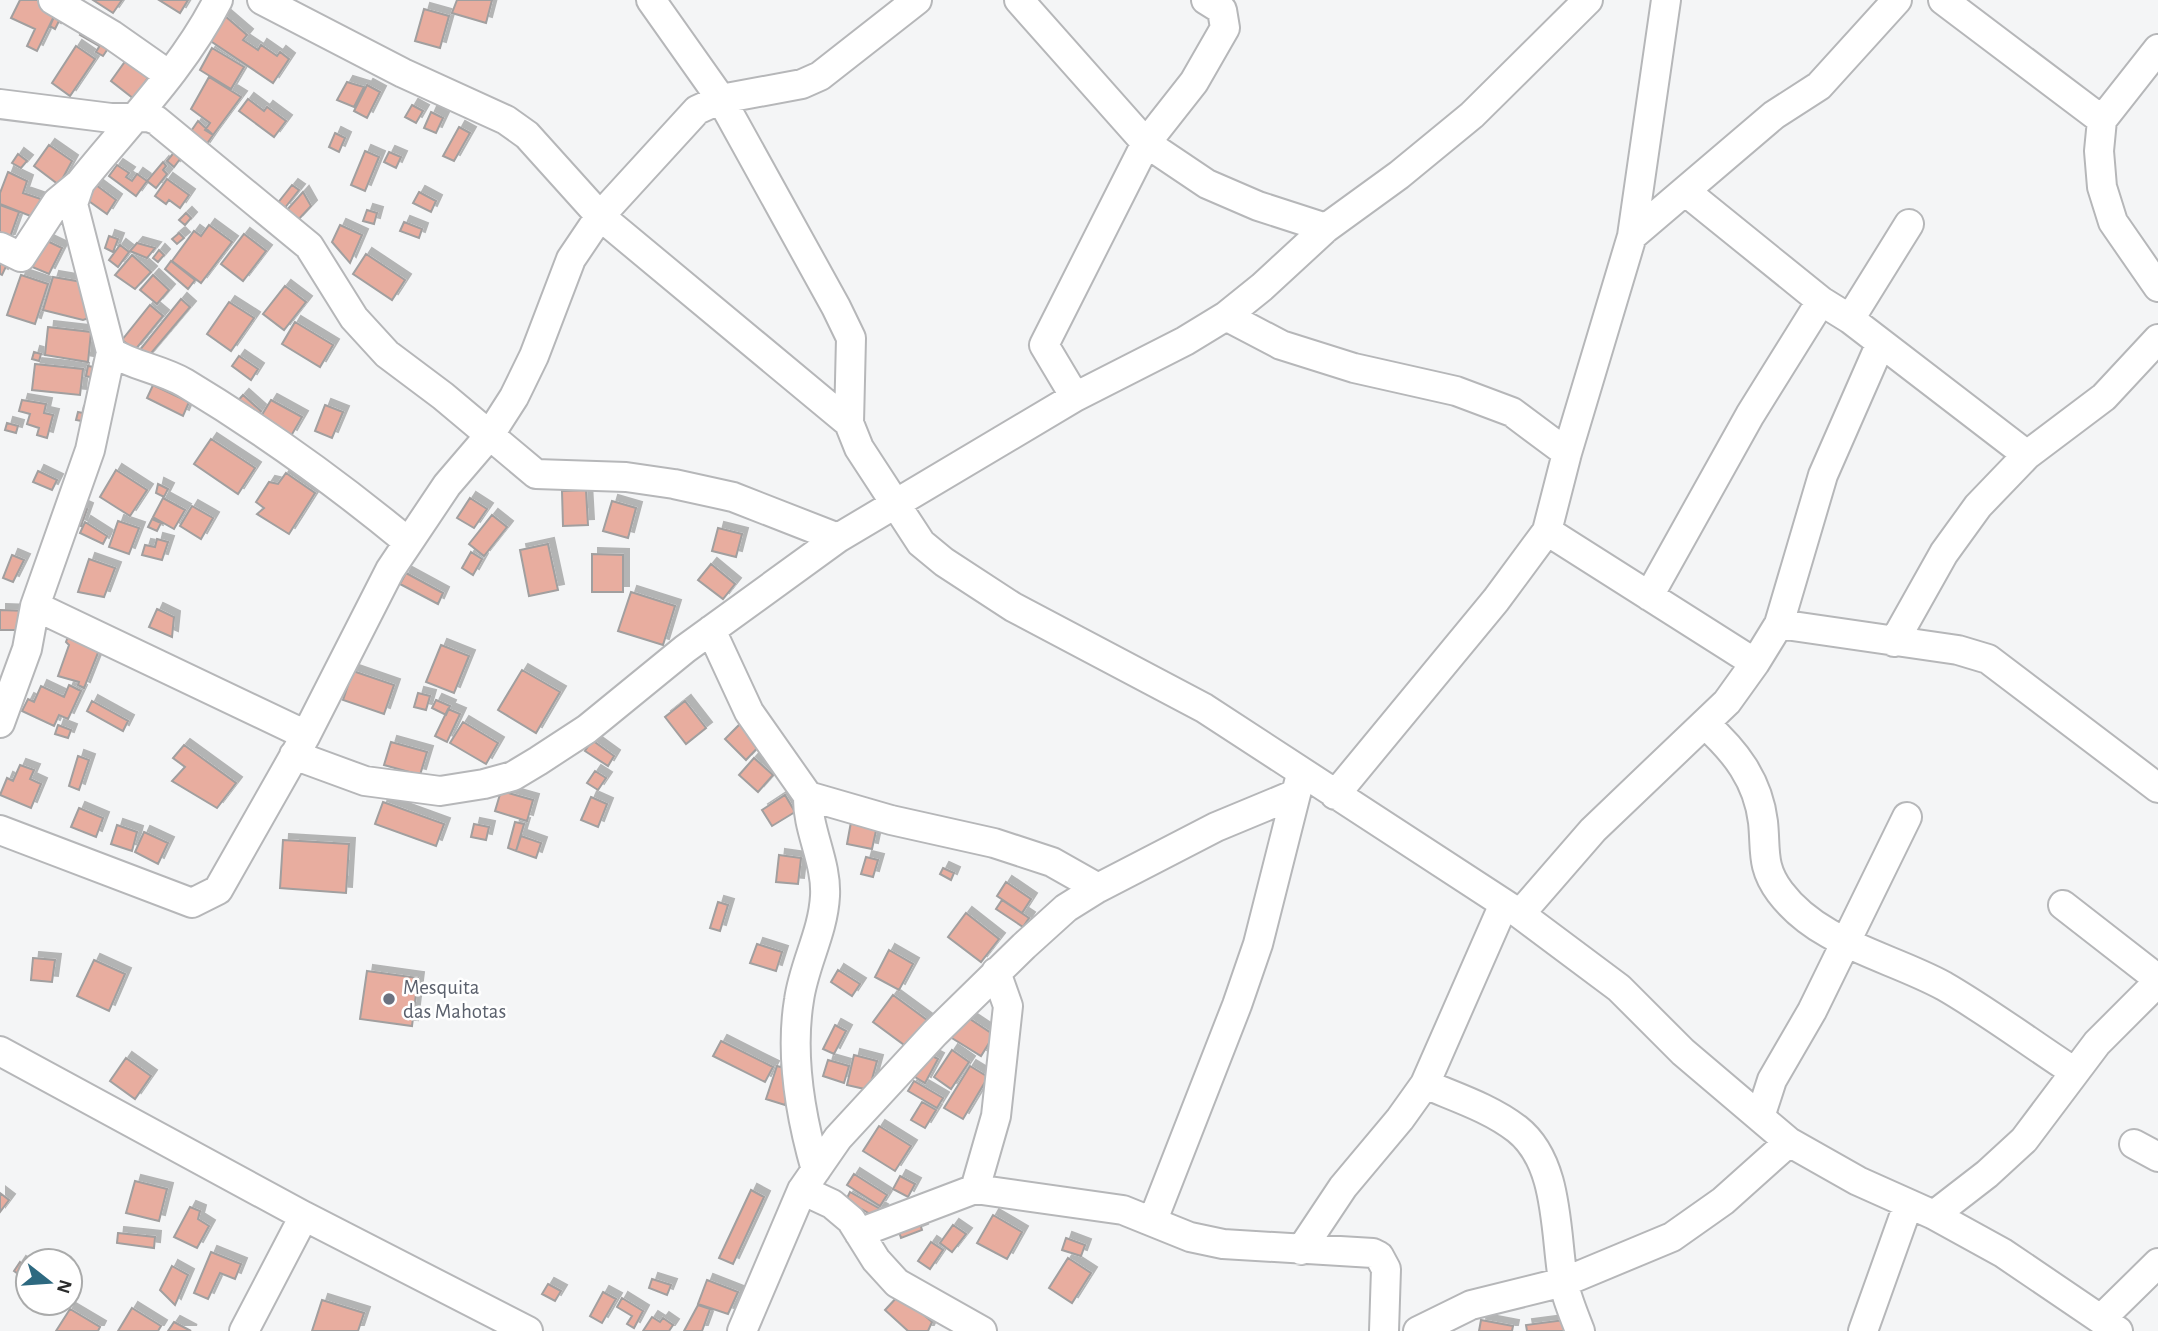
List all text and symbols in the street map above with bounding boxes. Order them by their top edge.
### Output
place label: Mesquita das Mahotas [403,977,506,1022]
marker: Mesquita das Mahotas [381,991,397,1007]
north arrow [14,1247,84,1317]
text: N [53,1277,75,1296]

